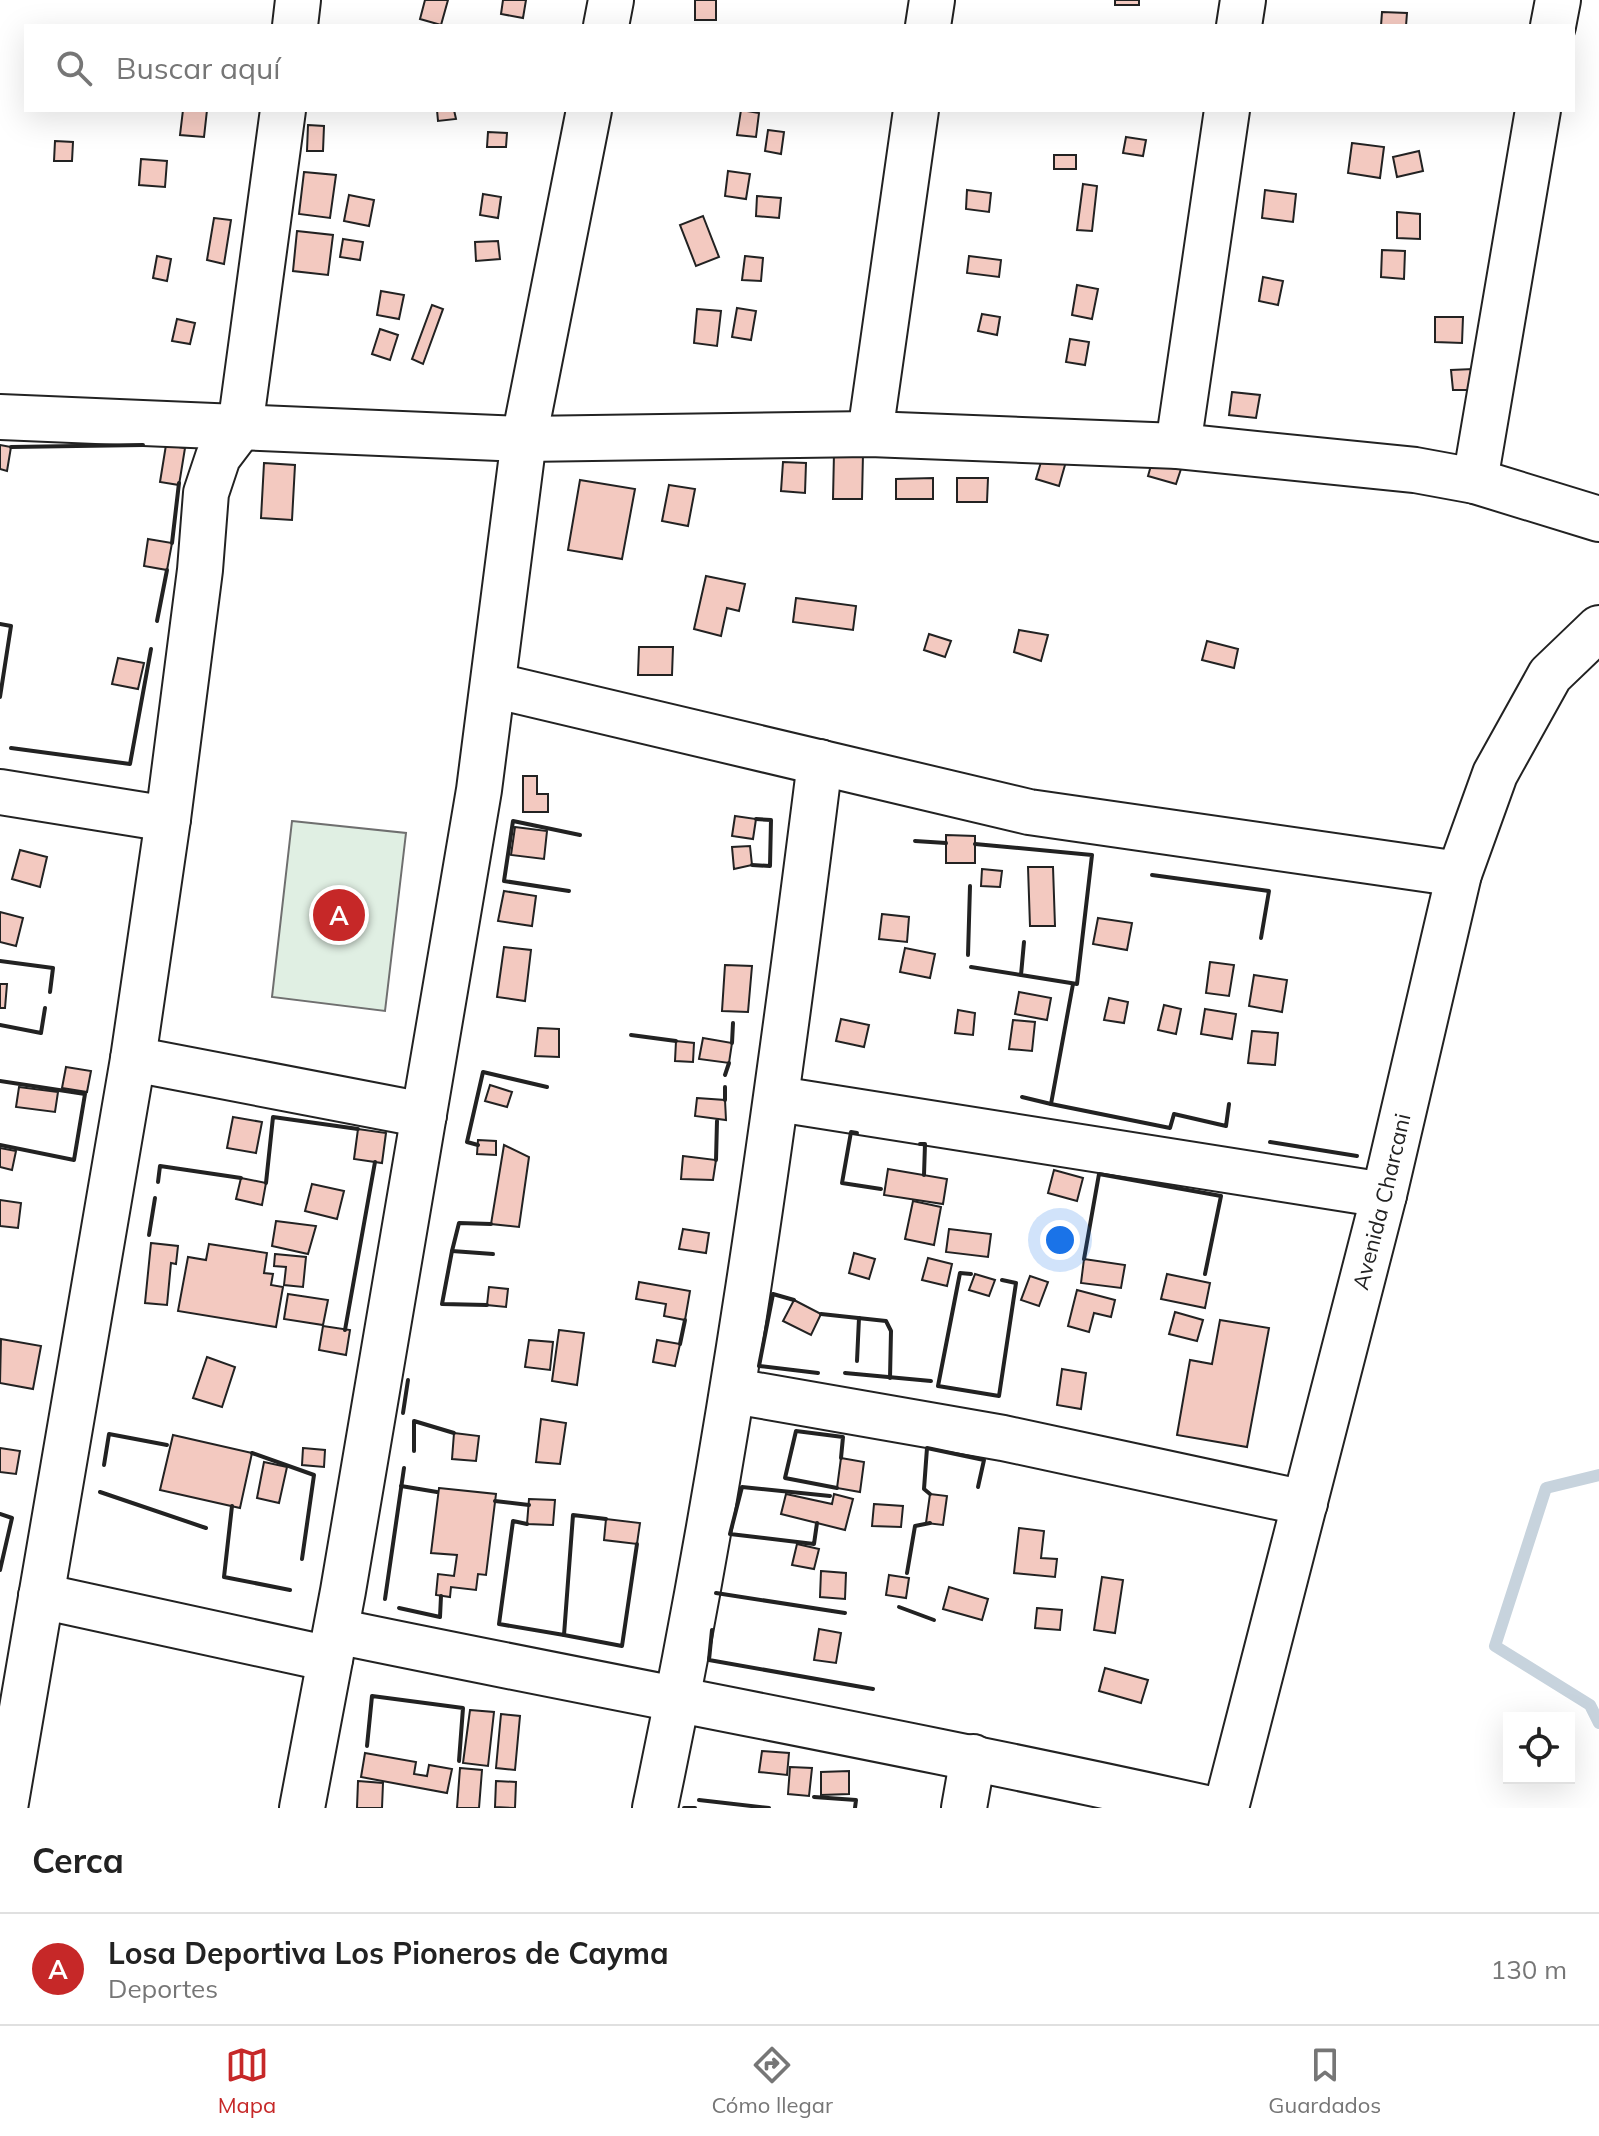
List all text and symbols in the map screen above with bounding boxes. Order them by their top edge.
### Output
search box [24,24,1575,112]
icon: search [52,46,96,90]
text: Buscar aquí [116,49,281,87]
pin: A [313,885,365,945]
street label: Avenida Charcani [1346,1111,1417,1293]
your location [1040,1220,1080,1260]
map controls [1503,1712,1575,1784]
button: locate [1503,1712,1575,1784]
text: Cerca [32,1839,124,1882]
text: Losa Deportiva Los Pioneros de Cayma [108,1934,669,1972]
text: A [48,1953,68,1986]
text: 130 m [1491,1953,1567,1986]
text: Deportes [108,1972,218,2005]
tab: Mapa [218,2043,276,2119]
tab: Cómo llegar [712,2043,833,2119]
tab: Guardados [1268,2043,1381,2119]

